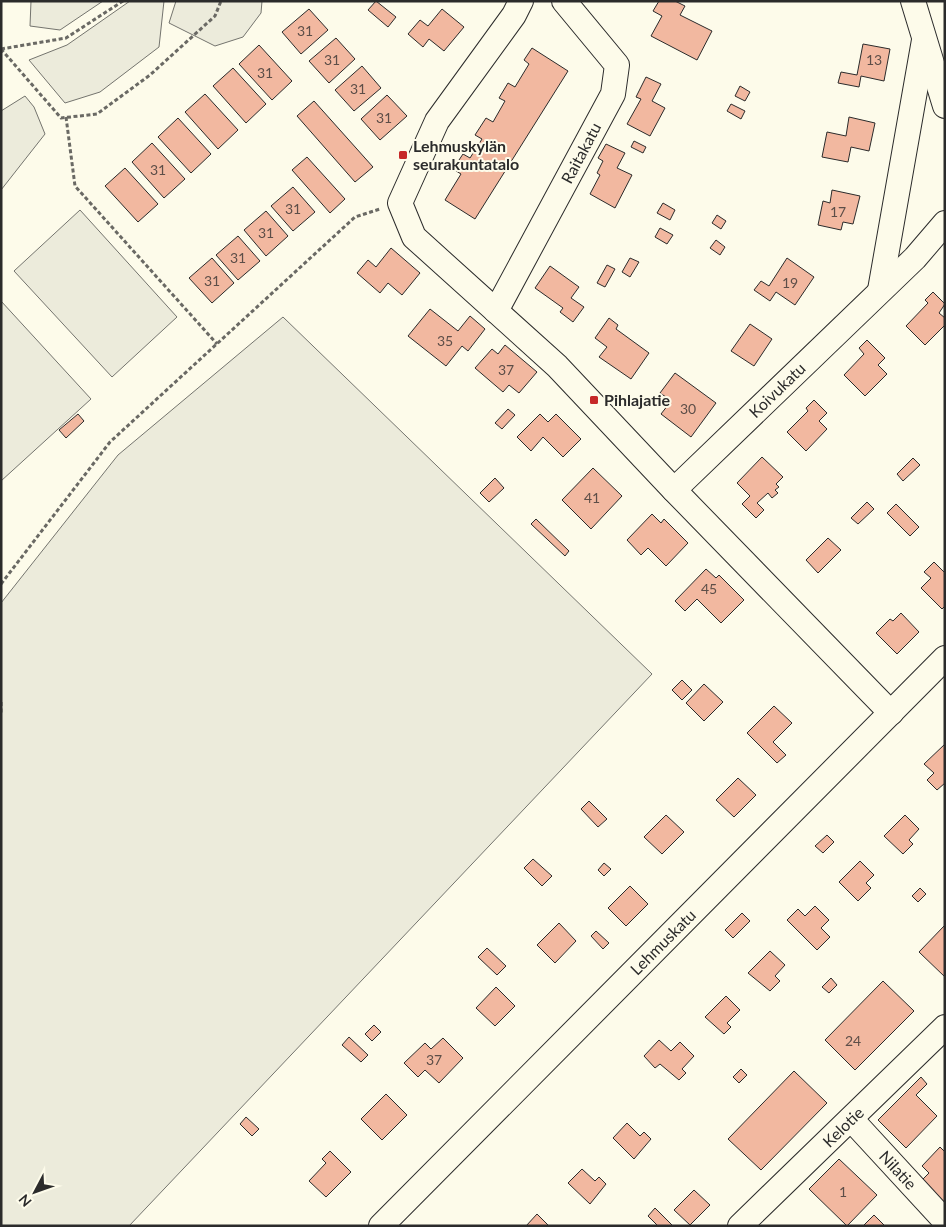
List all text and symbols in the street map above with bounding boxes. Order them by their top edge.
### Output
house number: 31 [297,22,313,39]
house number: 31 [324,51,340,68]
house number: 13 [866,51,882,68]
house number: 31 [257,64,273,81]
house number: 31 [350,80,366,97]
house number: 31 [376,109,392,126]
street label: Raitakatu [557,119,604,186]
place label: Lehmuskylän seurakuntatalo [413,136,519,173]
marker: Lehmuskylän seurakuntatalo [397,149,409,161]
house number: 31 [150,161,166,178]
house number: 31 [285,200,301,217]
house number: 17 [830,203,846,220]
house number: 31 [258,224,274,241]
house number: 31 [230,249,246,266]
house number: 31 [204,272,220,289]
house number: 19 [782,274,798,291]
house number: 35 [437,332,453,349]
street label: Koivukatu [745,358,809,421]
house number: 37 [498,361,514,378]
place label: Pihlajatie [604,390,670,409]
marker: Pihlajatie [588,394,600,406]
house number: 30 [680,400,696,417]
house number: 41 [584,489,600,506]
house number: 45 [701,580,717,597]
street label: Lehmuskatu [626,905,699,978]
house number: 24 [845,1032,861,1049]
house number: 37 [426,1051,442,1068]
street label: Kelotie [818,1103,867,1151]
street label: Nilatie [876,1146,921,1193]
north arrow [10,1167,60,1217]
house number: 1 [839,1183,847,1200]
text: N [15,1191,35,1211]

